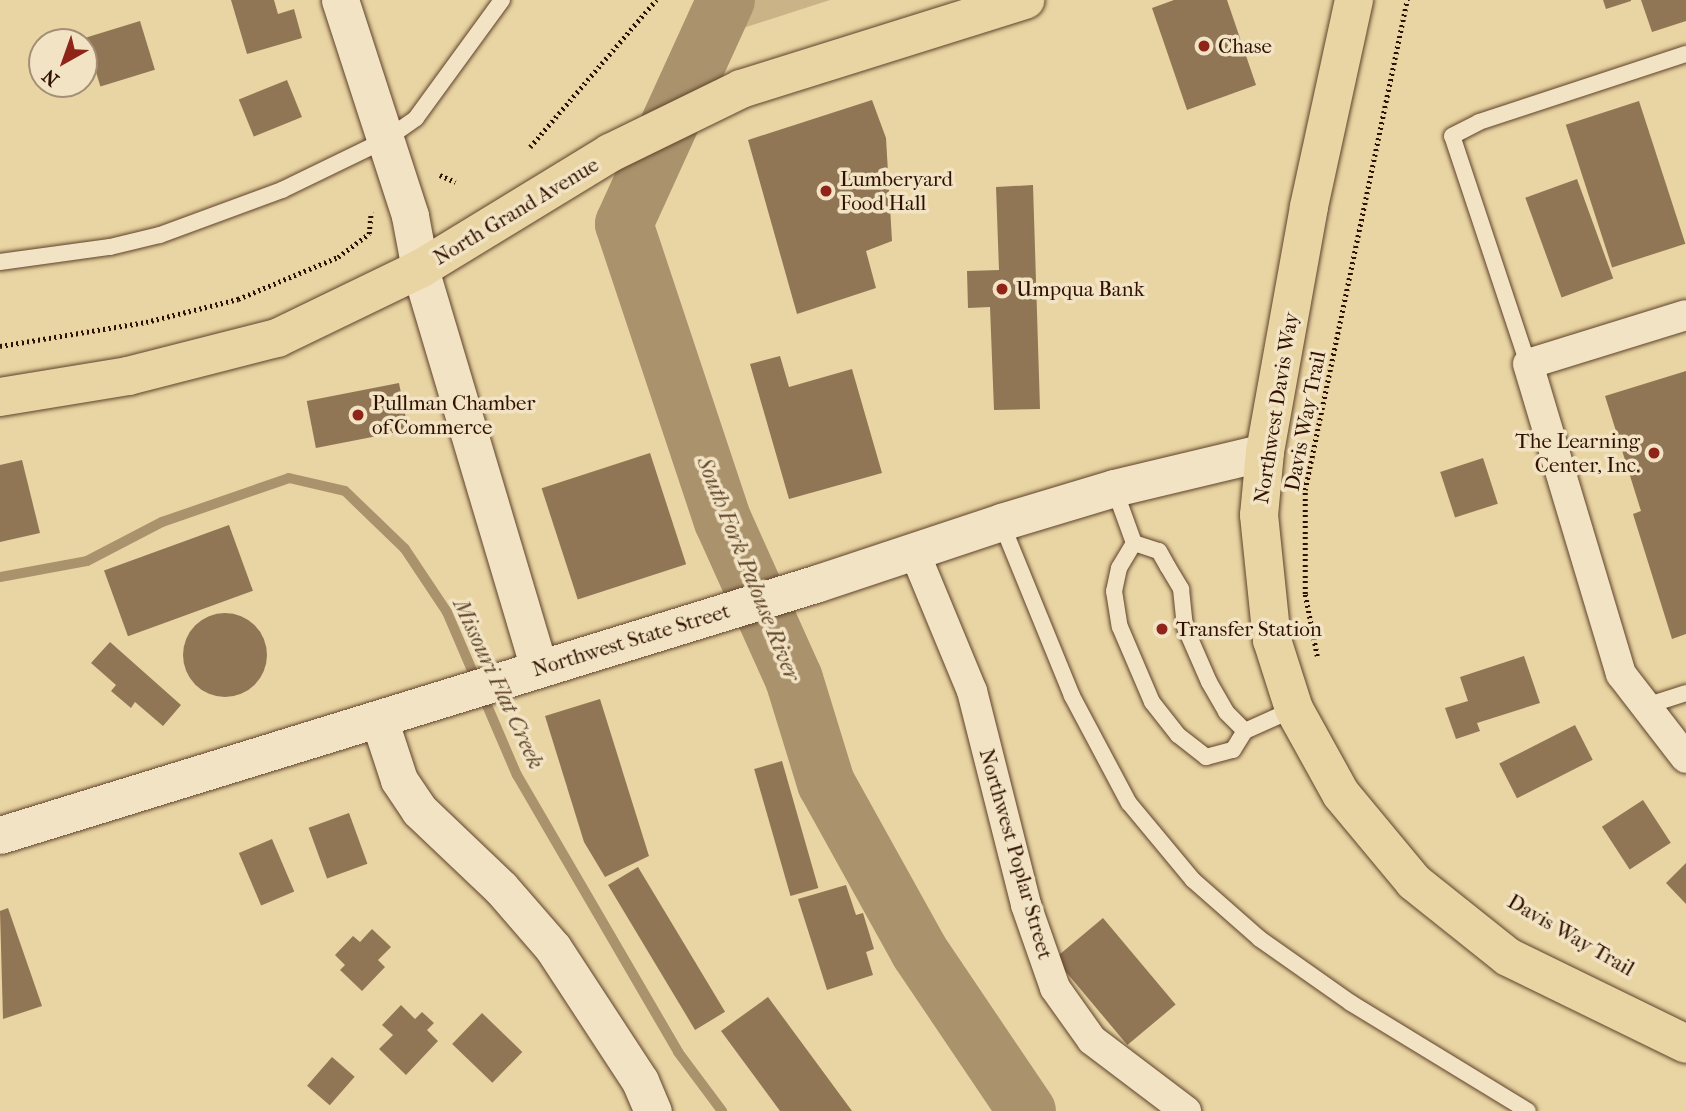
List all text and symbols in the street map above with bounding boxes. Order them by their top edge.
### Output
north arrow [28,28,98,98]
place label: Chase [1218,33,1272,59]
marker: Chase [1196,38,1212,54]
text: N [38,64,63,91]
street label: North Grand Avenue [429,152,603,270]
place label: Lumberyard Food Hall [840,166,953,216]
marker: Lumberyard Food Hall [818,183,834,199]
place label: Umpqua Bank [1016,276,1145,302]
marker: Umpqua Bank [994,281,1010,297]
street label: Northwest Davis Way [1248,311,1304,505]
street label: Davis Way Trail [1279,349,1331,493]
place label: Pullman Chamber of Commerce [372,390,535,440]
marker: Pullman Chamber of Commerce [350,407,366,423]
place label: The Learning Center, Inc. [1515,428,1640,478]
marker: The Learning Center, Inc. [1646,445,1662,461]
water label: South Fork Palouse River [690,453,806,685]
water label: Missouri Flat Creek [446,594,550,774]
street label: Northwest State Street [529,598,733,682]
place label: Transfer Station [1176,616,1322,642]
marker: Transfer Station [1154,621,1170,637]
street label: Northwest Poplar Street [974,746,1058,962]
street label: Davis Way Trail [1503,889,1639,981]

